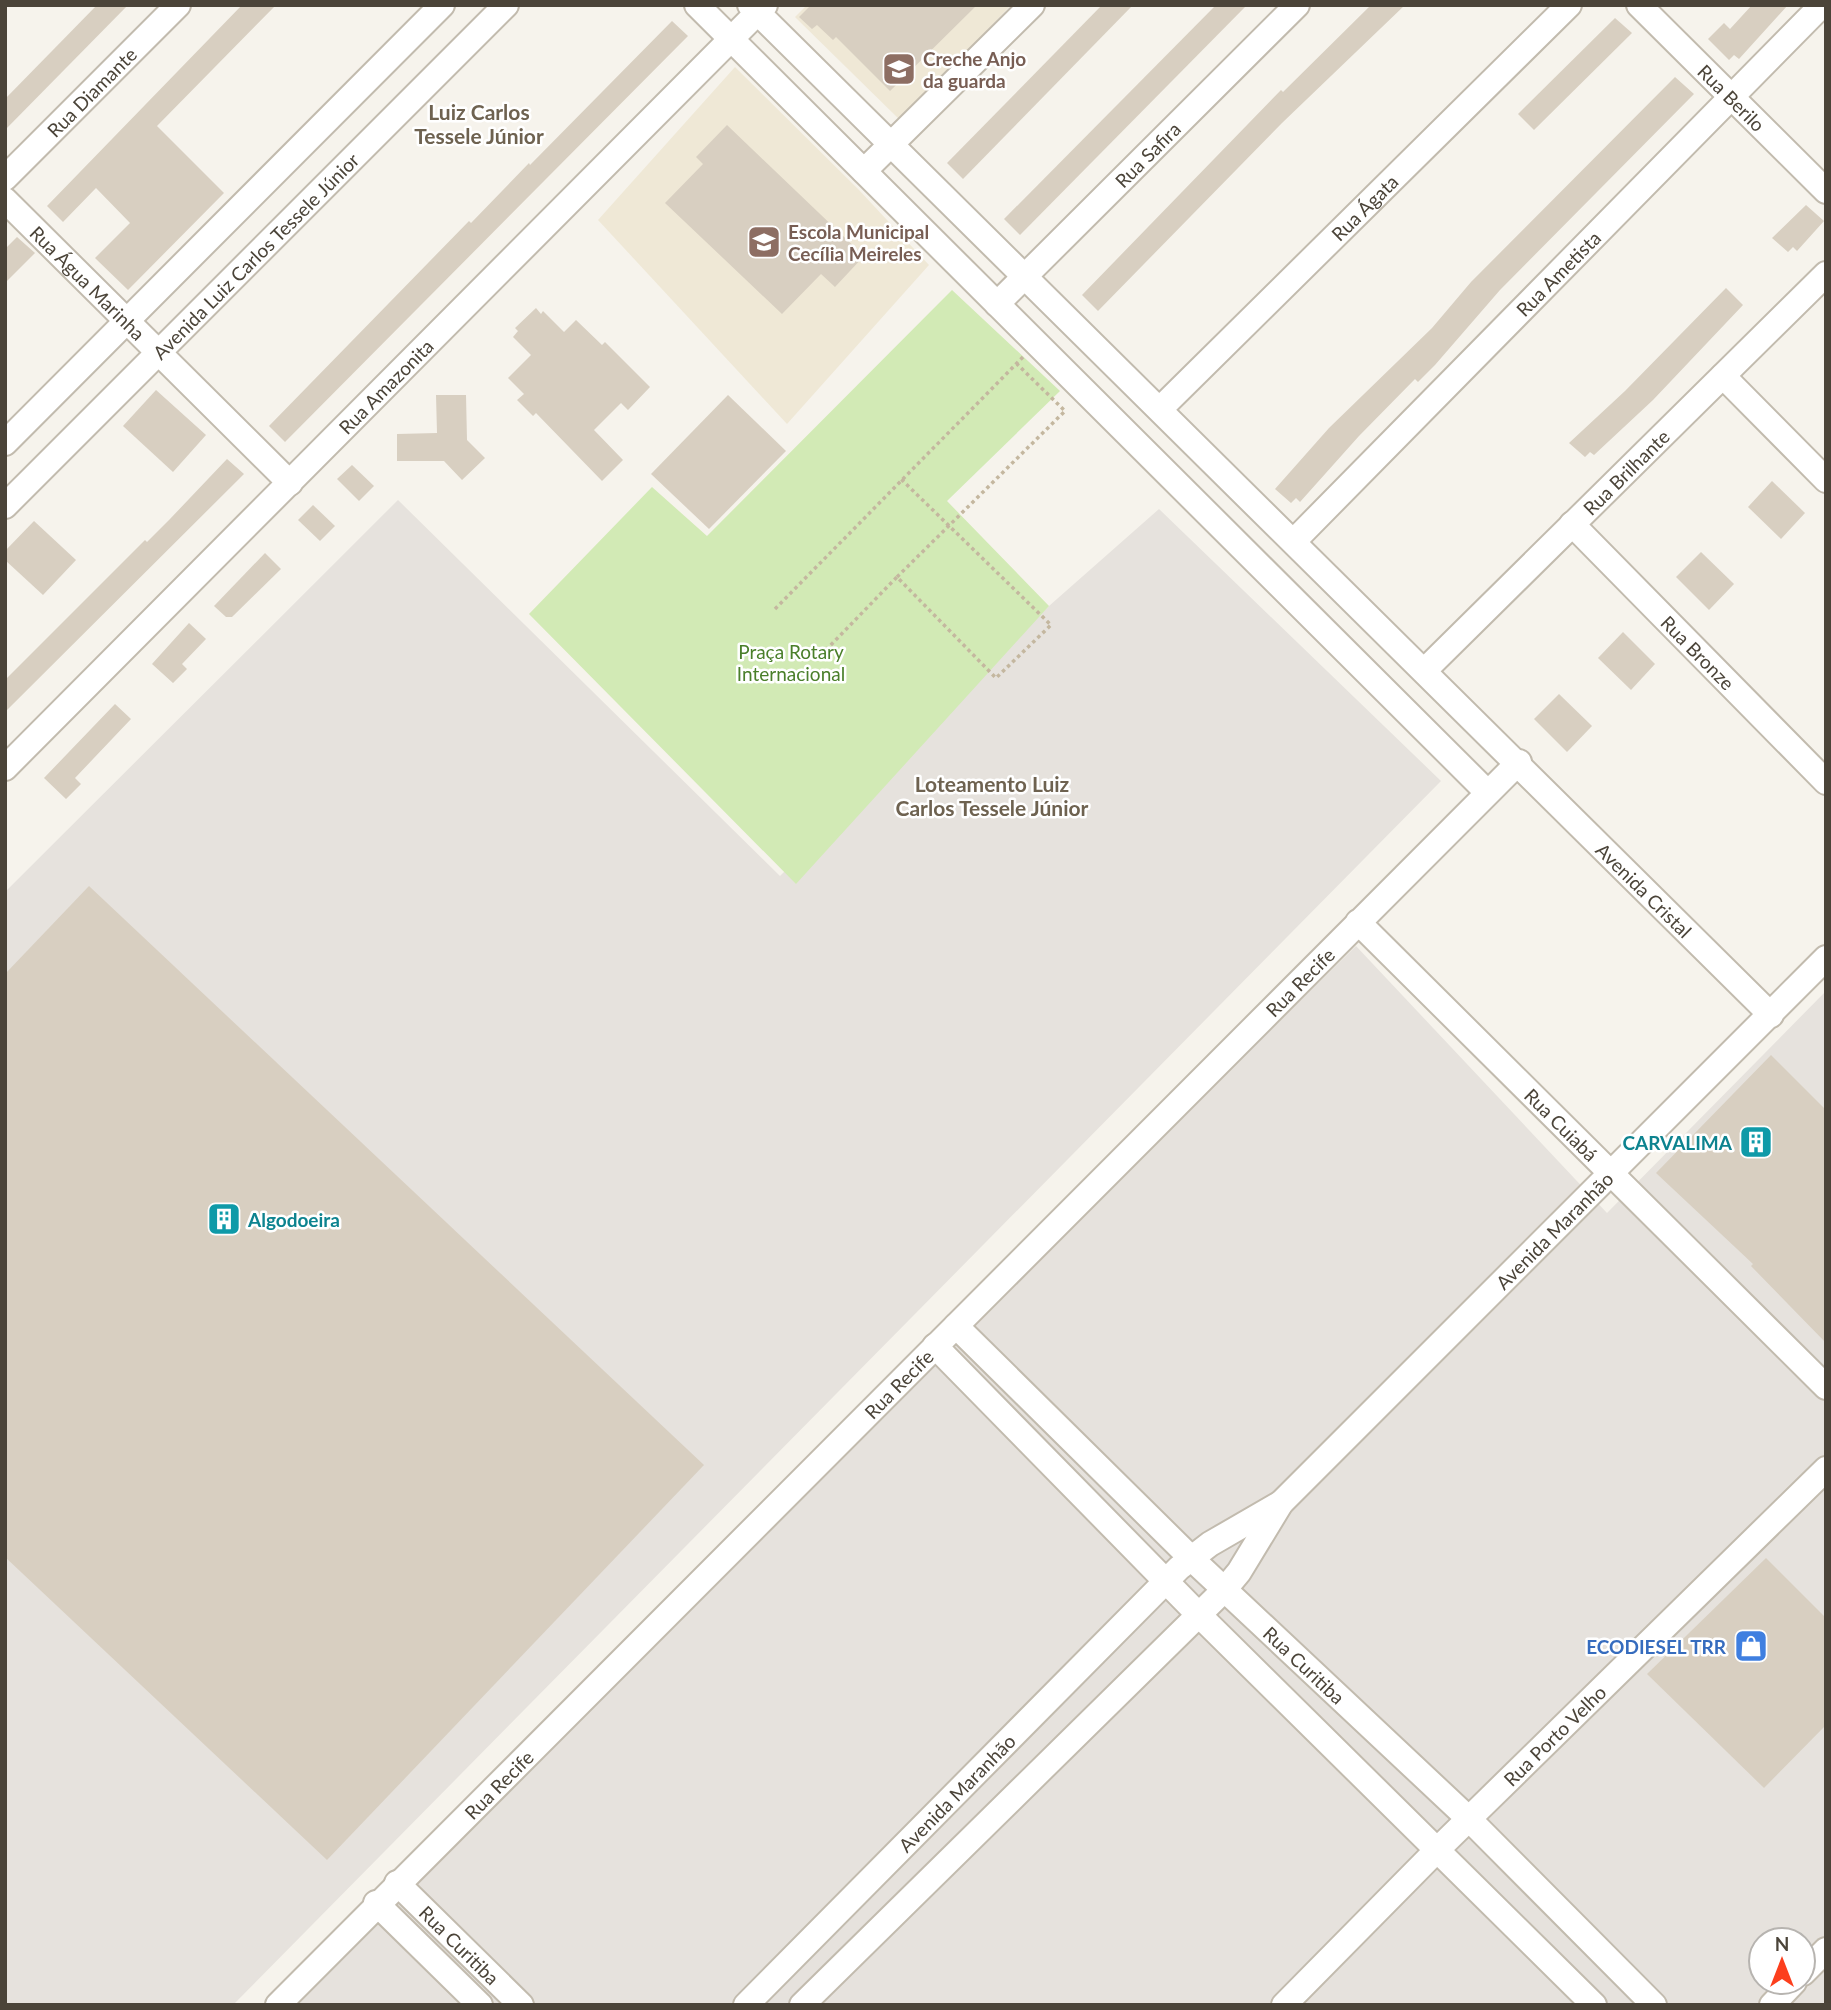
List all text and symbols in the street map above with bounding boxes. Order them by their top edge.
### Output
street label: Rua Diamante [42,42,141,141]
place label: Creche Anjo da guarda [923,47,1026,92]
school or university icon: Creche Anjo da guarda [880,50,918,88]
street label: Rua Berilo [1693,59,1770,136]
district label: Luiz Carlos Tessele Júnior [414,99,544,148]
street label: Rua Safira [1110,117,1185,192]
street label: Avenida Luiz Carlos Tessele Júnior [147,148,363,364]
street label: Rua Ágata [1326,170,1402,245]
place label: Escola Municipal Cecília Meireles [788,220,929,265]
street label: Rua Água Marinha [26,221,150,344]
school or university icon: Escola Municipal Cecília Meireles [745,223,783,261]
street label: Rua Ametista [1511,226,1605,321]
street label: Rua Amazonita [333,334,437,438]
street label: Rua Brilhante [1578,424,1674,519]
street label: Rua Bronze [1657,610,1740,694]
park label: Praça Rotary Internacional [737,640,845,685]
district label: Loteamento Luiz Carlos Tessele Júnior [896,771,1089,820]
street label: Avenida Cristal [1592,838,1697,942]
street label: Rua Recife [1260,942,1339,1021]
street label: Rua Cuiabá [1520,1083,1603,1165]
building icon: CARVALIMA [1737,1123,1775,1161]
place label: CARVALIMA [1622,1131,1733,1154]
street label: Avenida Maranhão [1490,1167,1617,1294]
building icon: Algodoeira [205,1200,243,1238]
place label: Algodoeira [247,1208,340,1231]
street label: Rua Recife [859,1344,938,1423]
street label: Rua Curitiba [1259,1621,1350,1708]
shop icon: ECODIESEL TRR [1732,1627,1770,1665]
place label: ECODIESEL TRR [1586,1635,1727,1658]
street label: Rua Porto Velho [1498,1680,1610,1790]
street label: Avenida Maranhão [893,1729,1020,1856]
street label: Rua Recife [459,1745,538,1823]
street label: Rua Curitiba [415,1900,504,1989]
north arrow [1747,1926,1817,1996]
text: N [1775,1932,1789,1955]

